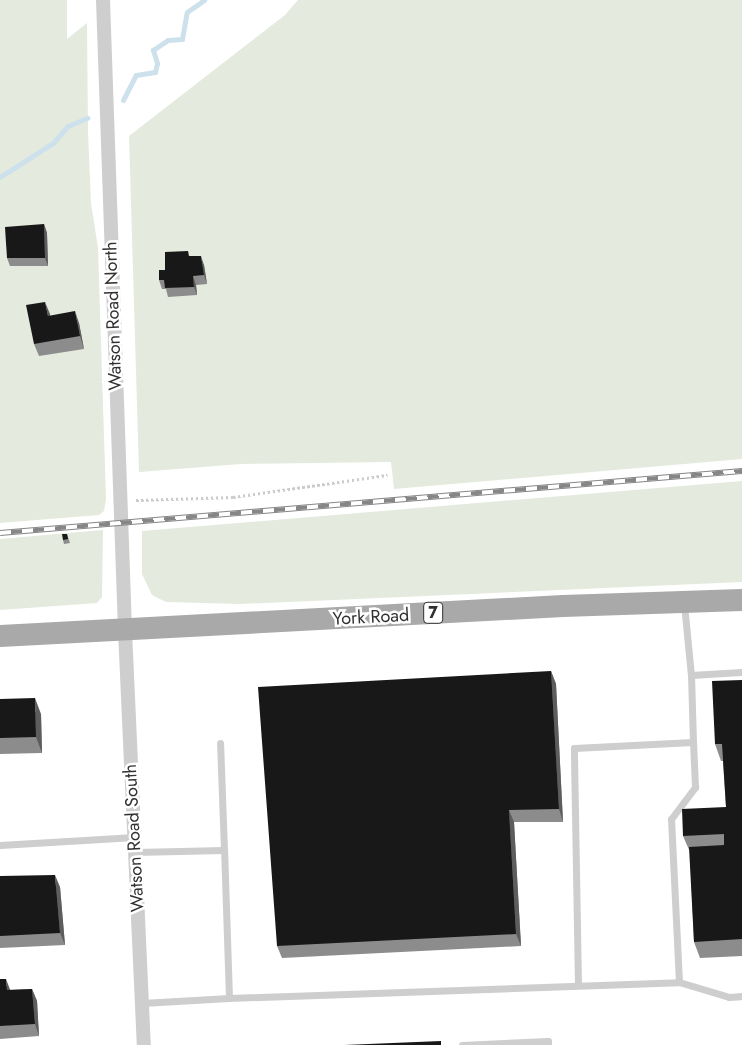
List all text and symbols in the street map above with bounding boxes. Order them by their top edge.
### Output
street label: Watson Road North [100,241,126,391]
road number: 7 [423,600,443,626]
street label: York Road [332,604,410,630]
street label: Watson Road South [119,764,149,912]

